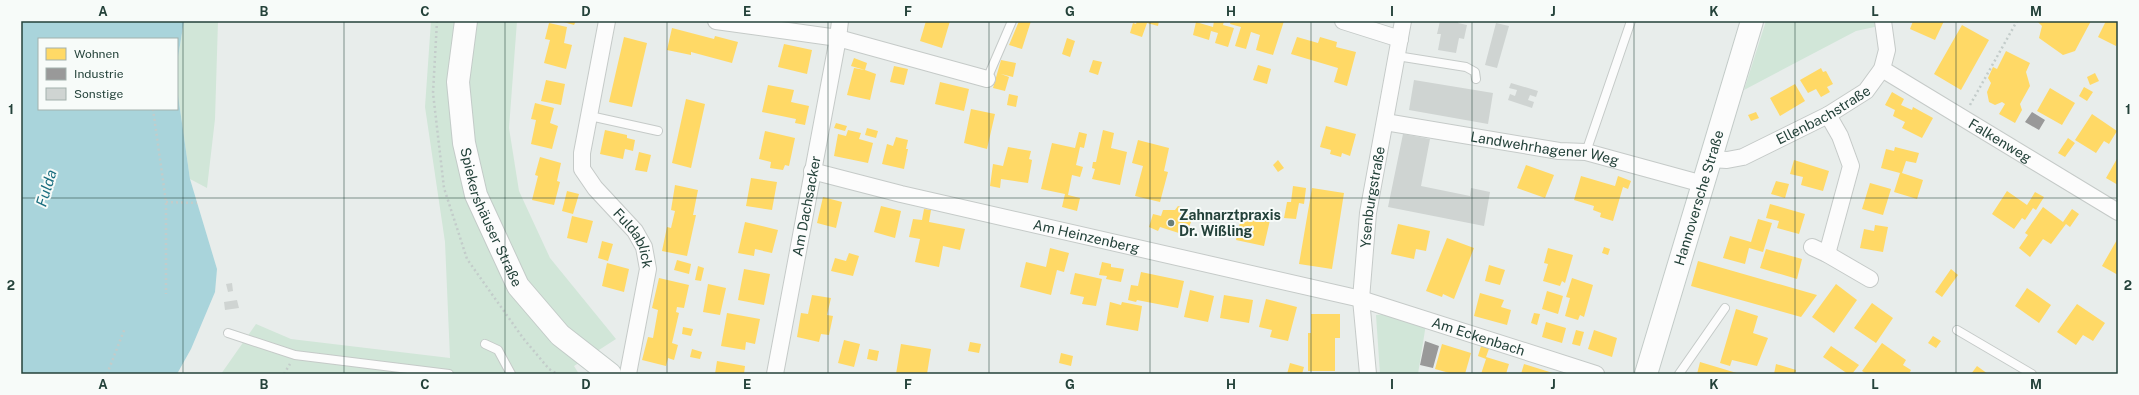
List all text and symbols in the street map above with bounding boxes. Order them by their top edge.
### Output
text: A [98,4,108,19]
text: B [260,4,269,19]
text: C [420,4,430,19]
text: D [581,4,591,19]
text: E [743,4,751,19]
text: F [904,4,912,19]
text: G [1065,4,1075,19]
text: H [1226,4,1236,19]
text: I [1390,4,1394,19]
text: J [1550,4,1556,19]
text: K [1709,4,1719,19]
text: L [1871,4,1879,19]
text: M [2030,4,2042,19]
legend [38,38,178,110]
text: Wohnen [74,47,119,61]
text: Industrie [74,67,124,81]
street label: Ellenbachstraße [1773,82,1873,147]
text: Sonstige [74,87,124,101]
text: 1 [8,102,14,117]
text: 1 [2125,102,2131,117]
street label: Falkenweg [1966,115,2035,166]
street label: Landwehrhagener Weg [1469,128,1621,169]
street label: Hannoversche Straße [1671,128,1727,267]
street label: Ysenburgstraße [1357,145,1388,248]
street label: Spiekershäuser Straße [457,146,525,289]
street label: Am Dachsacker [789,154,824,257]
water label: Fulda [32,167,60,209]
street label: Fuldablick [610,205,656,270]
place label: Zahnarztpraxis Dr. Wißling [1179,207,1281,239]
street label: Am Heinzenberg [1032,216,1141,256]
marker: Zahnarztpraxis Dr. Wißling [1166,218,1176,228]
text: 2 [7,278,15,293]
text: 2 [2124,278,2132,293]
street label: Am Eckenbach [1430,314,1527,359]
text: A [98,377,108,392]
text: B [260,377,269,392]
text: C [420,377,430,392]
text: D [581,377,591,392]
text: E [743,377,751,392]
text: F [904,377,912,392]
text: G [1065,377,1075,392]
text: H [1226,377,1236,392]
text: I [1390,377,1394,392]
text: J [1550,377,1556,392]
text: K [1709,377,1719,392]
text: L [1871,377,1879,392]
text: M [2030,377,2042,392]

